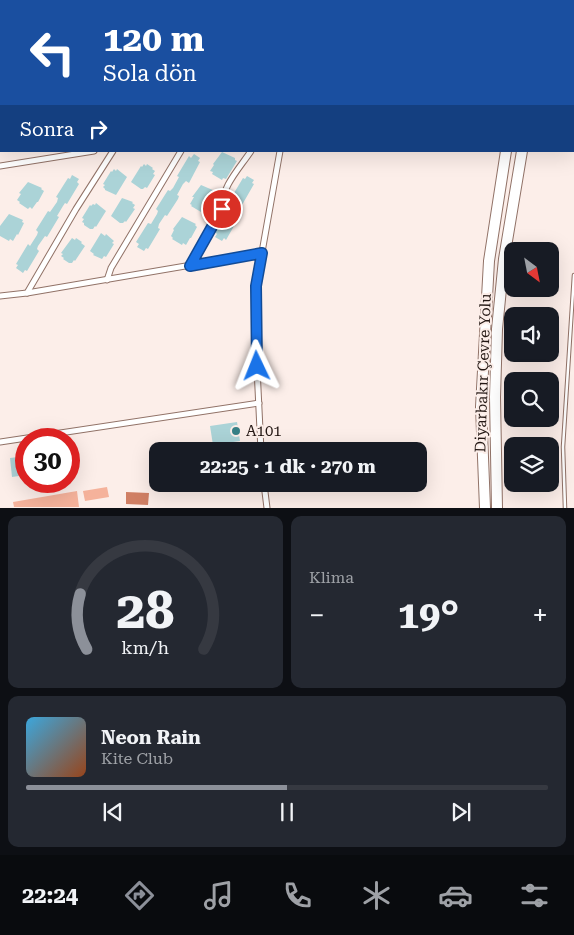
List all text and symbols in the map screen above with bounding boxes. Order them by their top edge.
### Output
text: 120 m [103,19,204,60]
icon: left [20,20,85,85]
text: Sola dön [103,61,197,86]
icon: right [84,115,112,143]
text: Sonra [20,118,74,141]
pin [201,188,243,230]
icon: arrive [208,195,236,223]
north arrow [504,242,559,298]
map controls [504,242,559,492]
street label: Diyarbakır Çevre Yolu [471,293,495,453]
button: sound [504,307,559,362]
position arrow [230,339,282,391]
button: search [504,372,559,427]
place label: A101 [246,422,282,440]
marker: A101 [230,425,242,437]
speed limit sign: 30 [15,428,80,493]
button: layers [504,437,559,492]
text: 22:25 · 1 dk · 270 m [200,455,376,478]
text: Klima [309,568,354,587]
text: 28 [116,580,175,641]
text: 19° [398,593,459,637]
text: − [309,599,325,632]
text: + [532,599,548,632]
text: km/h [122,637,170,658]
text: Neon Rain [101,726,201,749]
text: Kite Club [101,749,173,768]
icon: previous [99,798,127,826]
icon: pause [273,798,301,826]
icon: next [447,798,475,826]
icon: directions [122,878,157,913]
icon: music [201,878,236,913]
icon: phone [280,878,315,913]
icon: climate [359,878,394,913]
icon: car [438,878,473,913]
icon: filters [517,878,552,913]
text: 22:24 [22,883,78,908]

